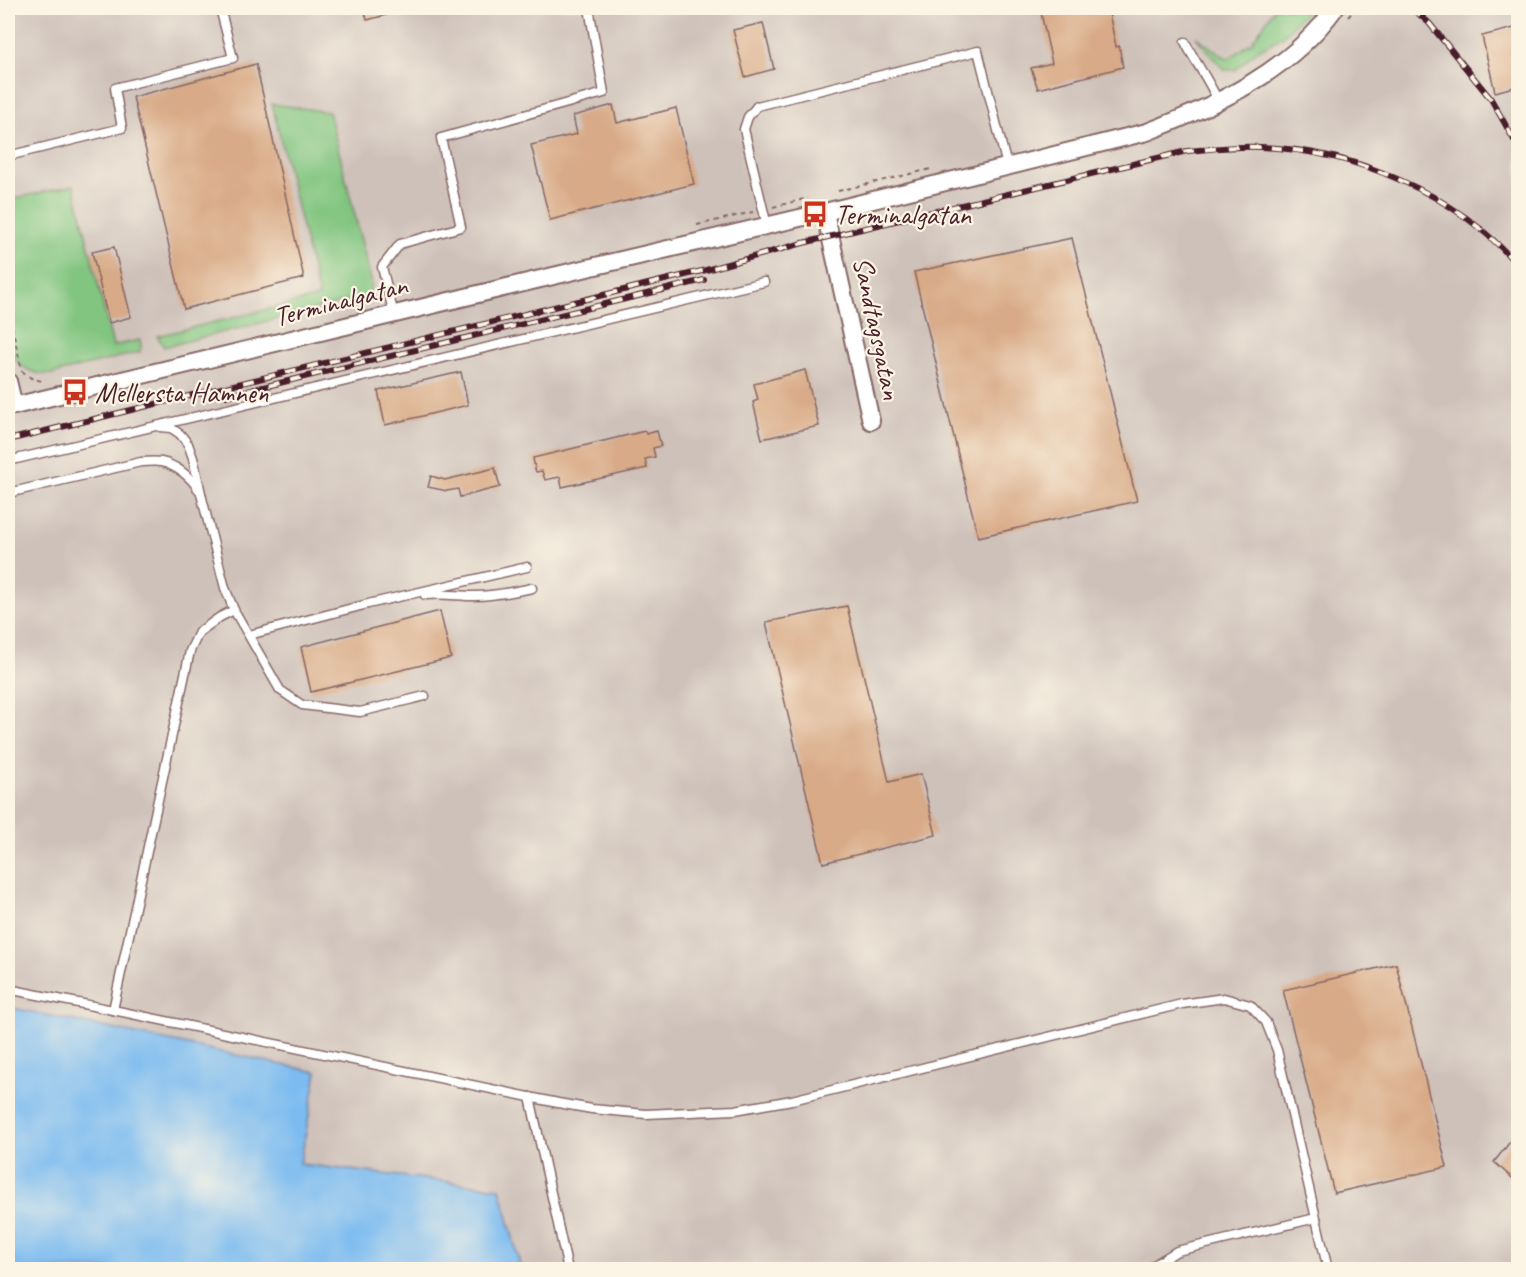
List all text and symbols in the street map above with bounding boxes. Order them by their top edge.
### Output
place label: Terminalgatan [835,197,972,232]
bus stop icon: Terminalgatan [800,199,830,229]
street label: Sandtagsgatan [845,254,910,403]
street label: Terminalgatan [270,267,412,334]
place label: Mellersta Hamnen [95,375,269,410]
bus stop icon: Mellersta Hamnen [60,377,90,407]

